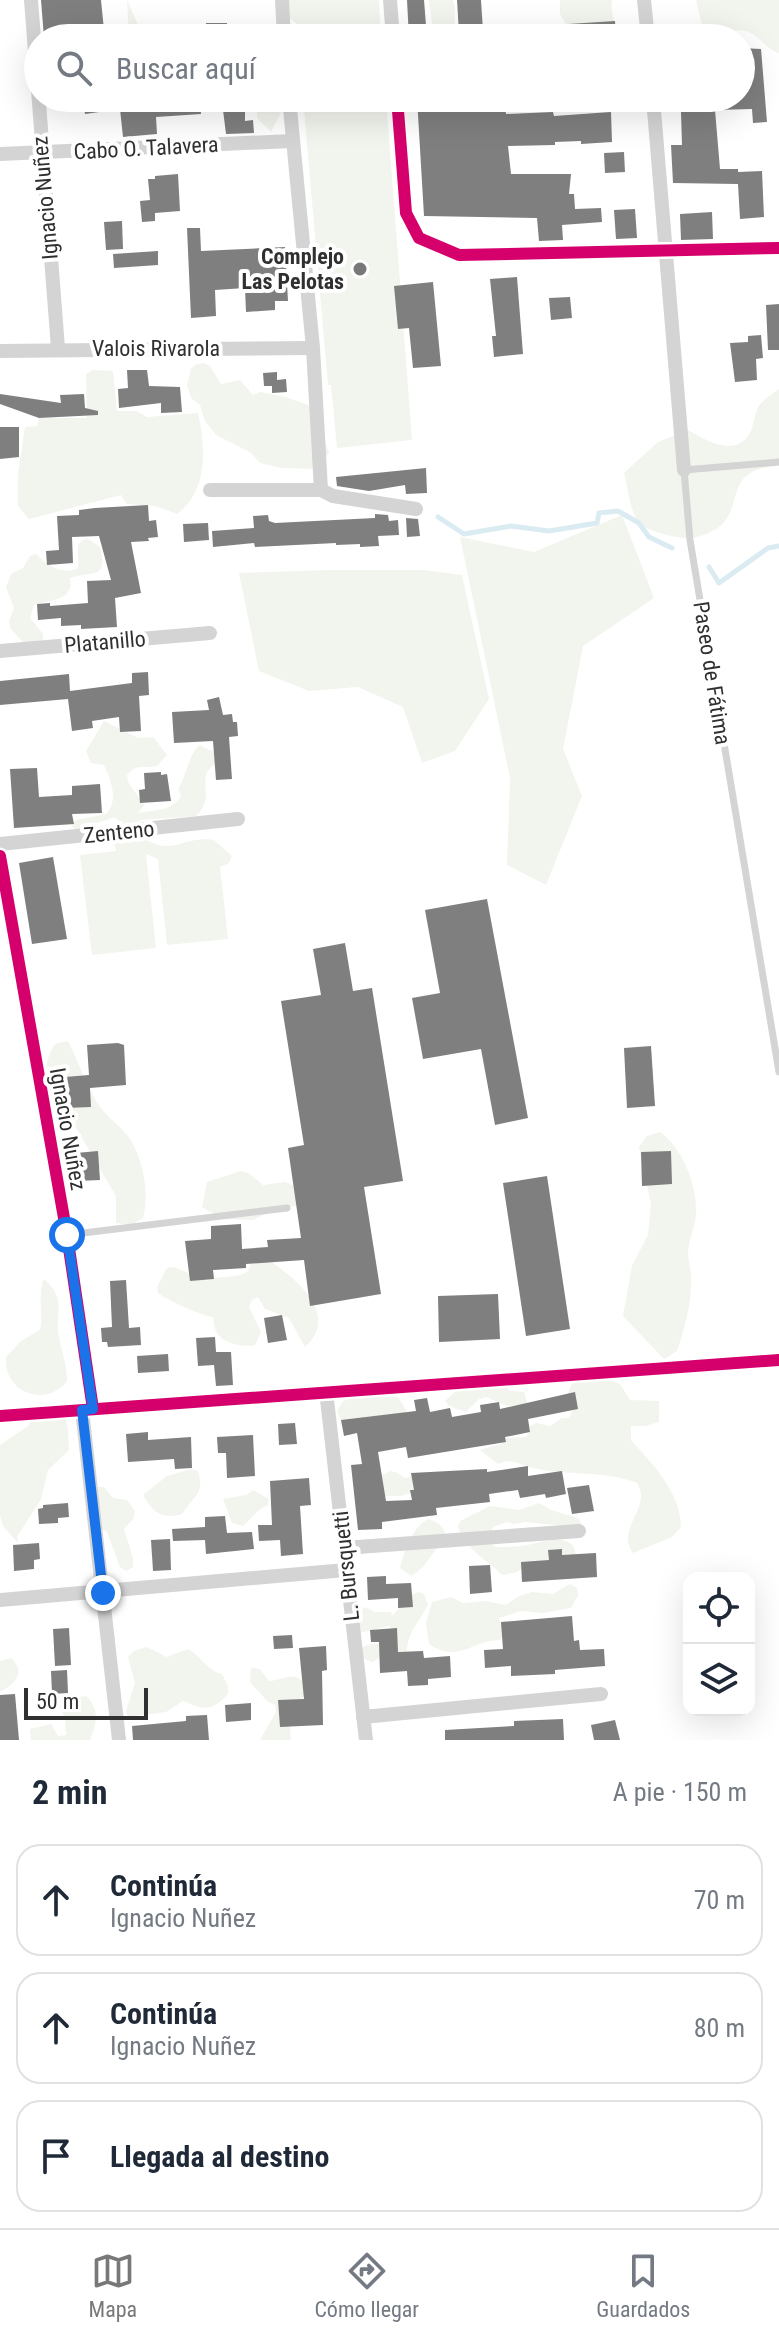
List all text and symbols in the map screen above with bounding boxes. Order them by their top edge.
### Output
search box [24,24,755,112]
icon: search [52,46,96,90]
text: Buscar aquí [116,51,256,86]
street label: Cabo O. Talavera [73,132,219,164]
street label: Ignacio Nuñez [27,135,63,261]
place label: Complejo Las Pelotas [242,244,344,294]
marker: Complejo Las Pelotas [351,260,369,278]
street label: Valois Rivarola [92,336,220,361]
street label: Paseo de Fátima [688,600,736,746]
street label: Platanillo [63,626,147,658]
street label: Zenteno [82,816,156,848]
street label: Ignacio Nuñez [45,1066,91,1192]
route start [49,1217,85,1253]
street label: L. Bursquetti [328,1510,364,1622]
map controls [683,1572,755,1716]
button: locate [683,1572,755,1644]
route end [85,1575,121,1611]
button: layers [683,1644,755,1716]
scale bar [24,1684,148,1720]
text: 50 m [36,1689,79,1714]
text: 2 min [32,1772,108,1812]
text: A pie · 150 m [613,1777,747,1807]
text: Continúa [110,1868,217,1903]
icon: ahead [34,1878,78,1922]
text: 70 m [694,1885,745,1915]
text: Ignacio Nuñez [110,1903,256,1933]
text: Continúa [110,1996,217,2031]
icon: ahead [34,2006,78,2050]
text: 80 m [694,2013,745,2043]
text: Ignacio Nuñez [110,2031,256,2061]
icon: arrive [34,2134,78,2178]
text: Llegada al destino [110,2139,329,2174]
tab: Mapa [89,2249,137,2322]
tab: Cómo llegar [314,2249,419,2322]
tab: Guardados [596,2249,690,2322]

